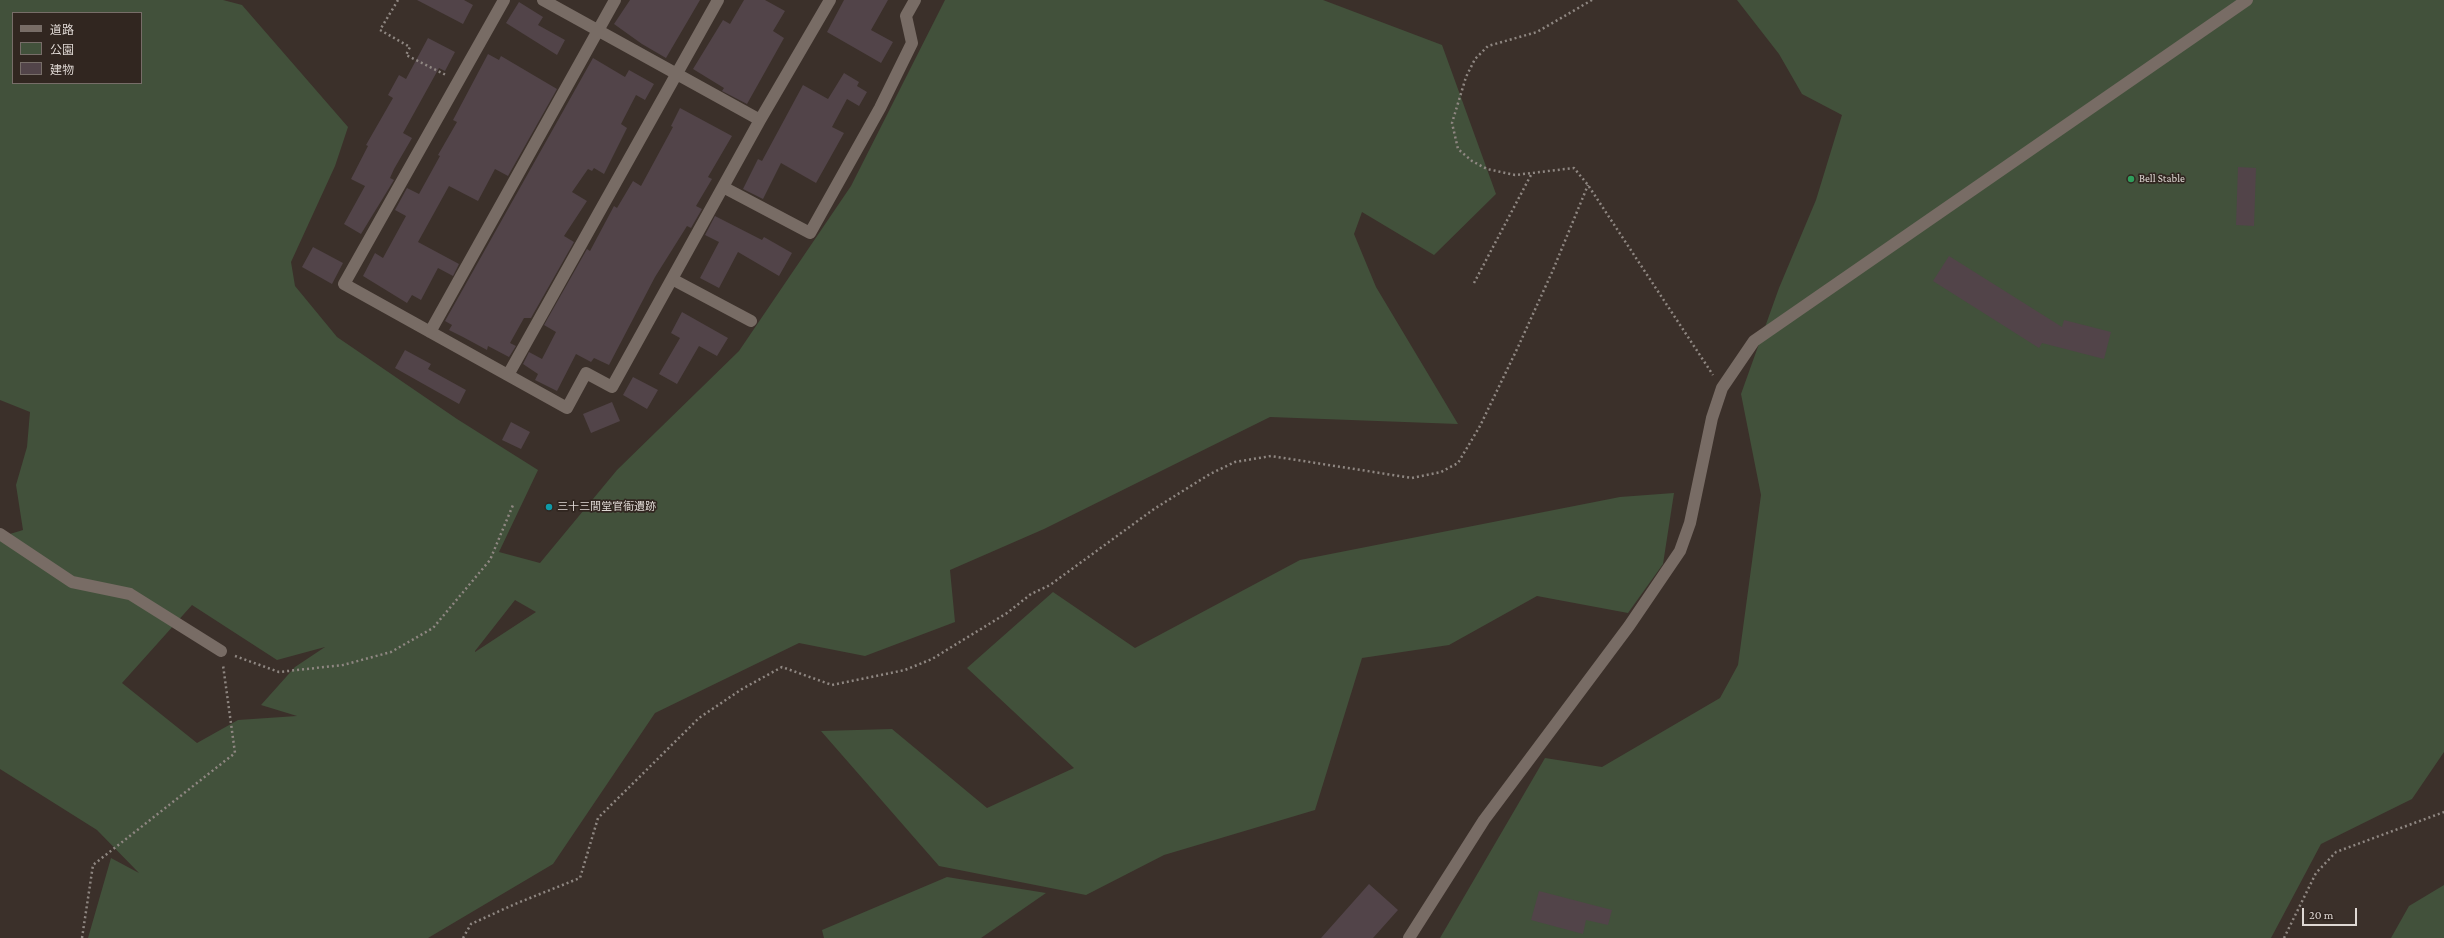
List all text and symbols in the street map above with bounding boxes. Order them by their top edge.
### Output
legend [12,12,142,84]
text: 道路 [50,23,74,37]
text: 公園 [50,43,74,57]
text: 建物 [50,63,74,77]
place label: Bell Stable [2139,172,2185,186]
marker: Bell Stable [2126,174,2136,184]
place label: 三十三間堂官衙遺跡 [557,500,656,514]
marker: 三十三間堂官衙遺跡 [544,502,554,512]
scale bar [2304,900,2359,926]
text: 20 m [2309,908,2333,922]

